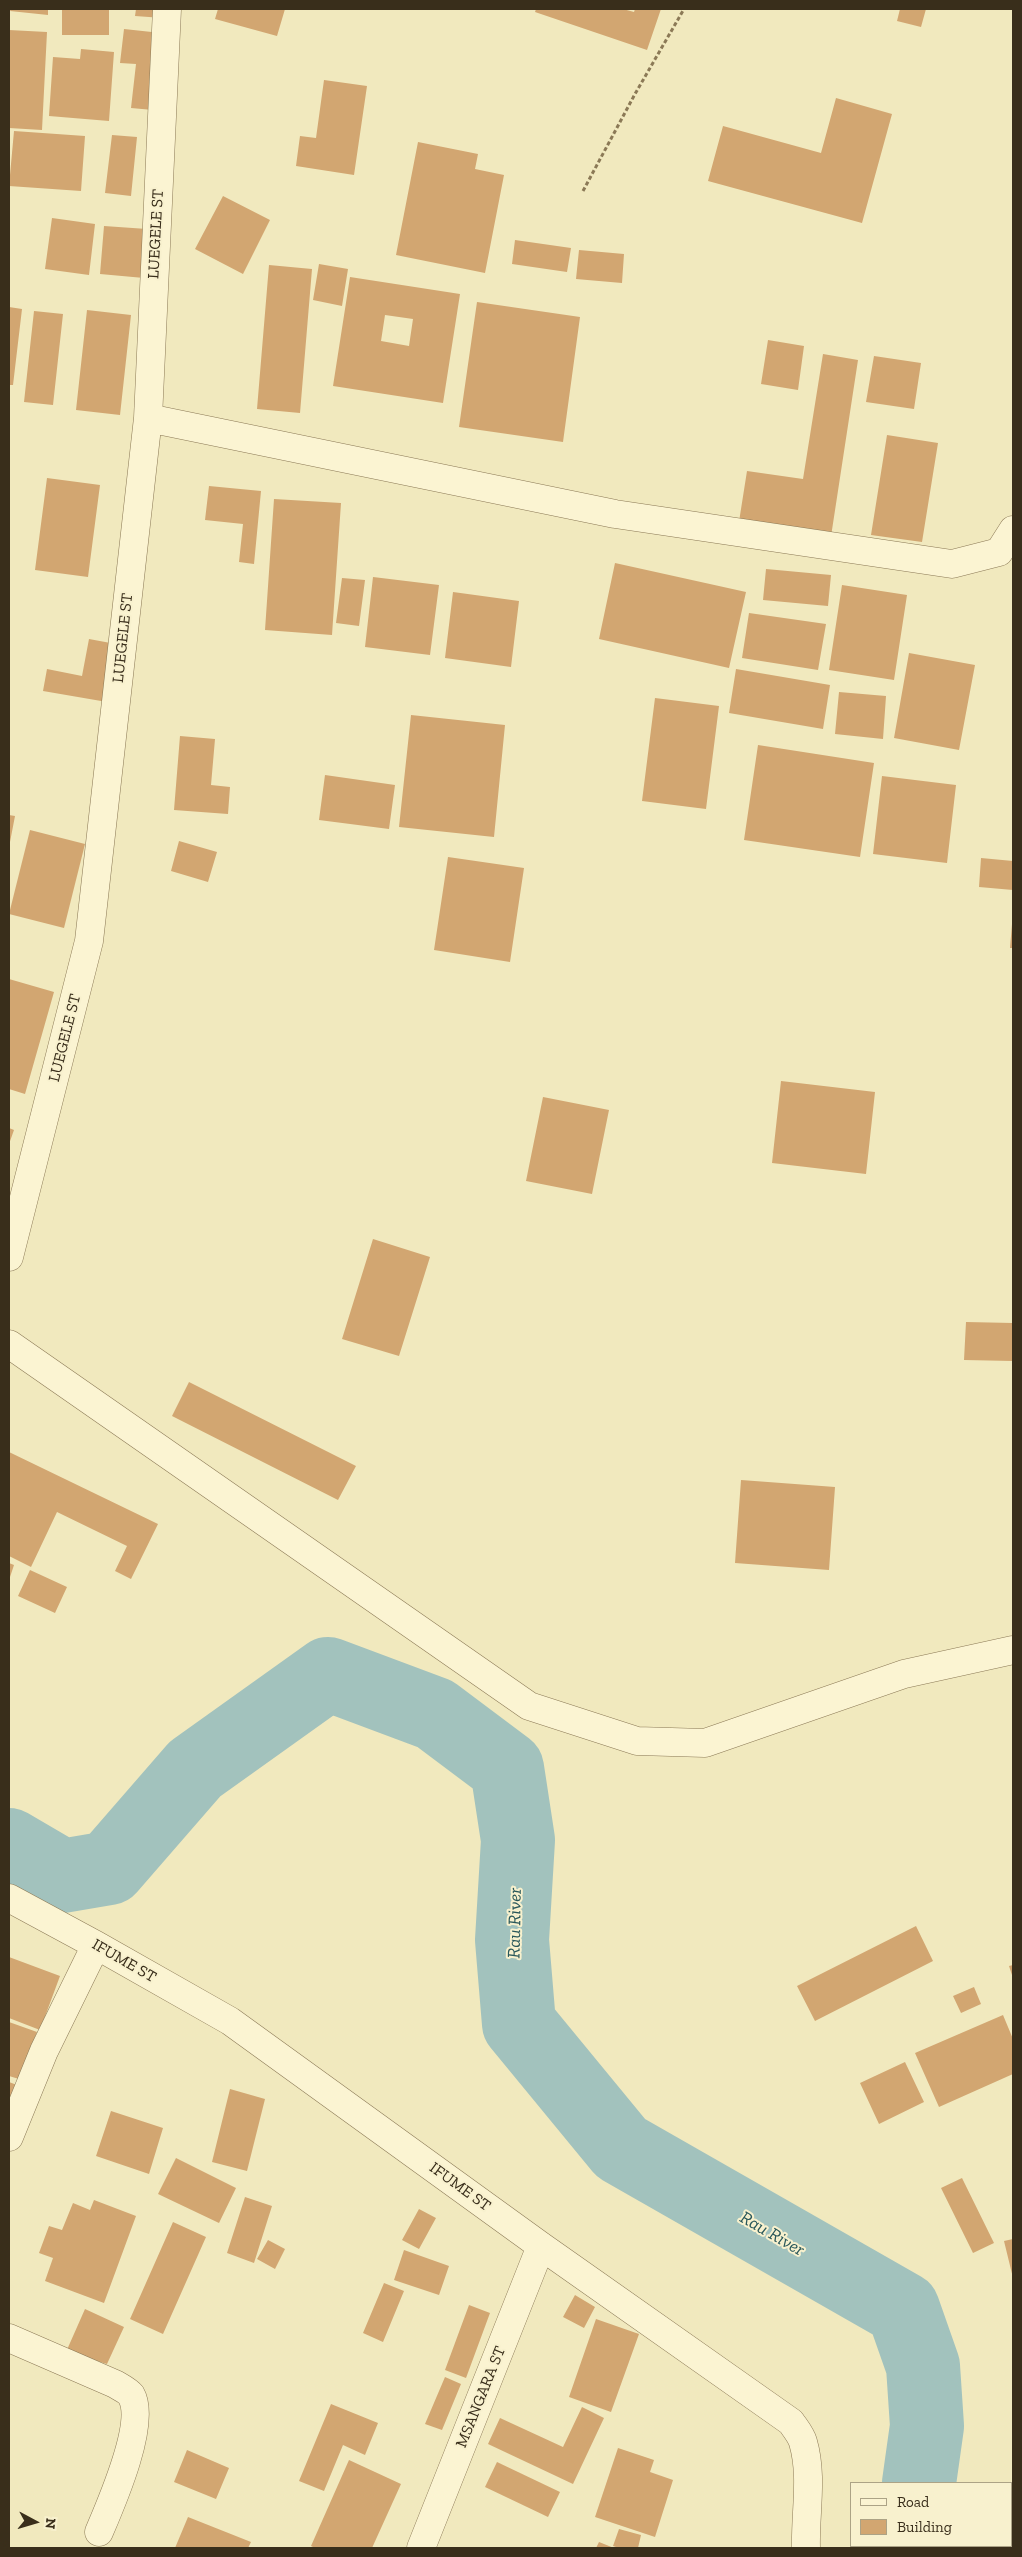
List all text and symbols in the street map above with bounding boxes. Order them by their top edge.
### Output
street label: LUEGELE ST [144,189,168,279]
street label: LUEGELE ST [109,592,137,684]
street label: LUEGELE ST [45,992,85,1084]
water label: Rau River [504,1887,526,1959]
street label: IFUME ST [88,1935,160,1987]
street label: IFUME ST [426,2158,494,2216]
water label: Rau River [736,2207,808,2261]
street label: MSANGARA ST [452,2343,510,2451]
legend [850,2482,1012,2547]
text: Road [897,2493,929,2511]
north arrow [10,2497,60,2547]
text: N [41,2517,59,2530]
text: Building [897,2518,952,2536]

